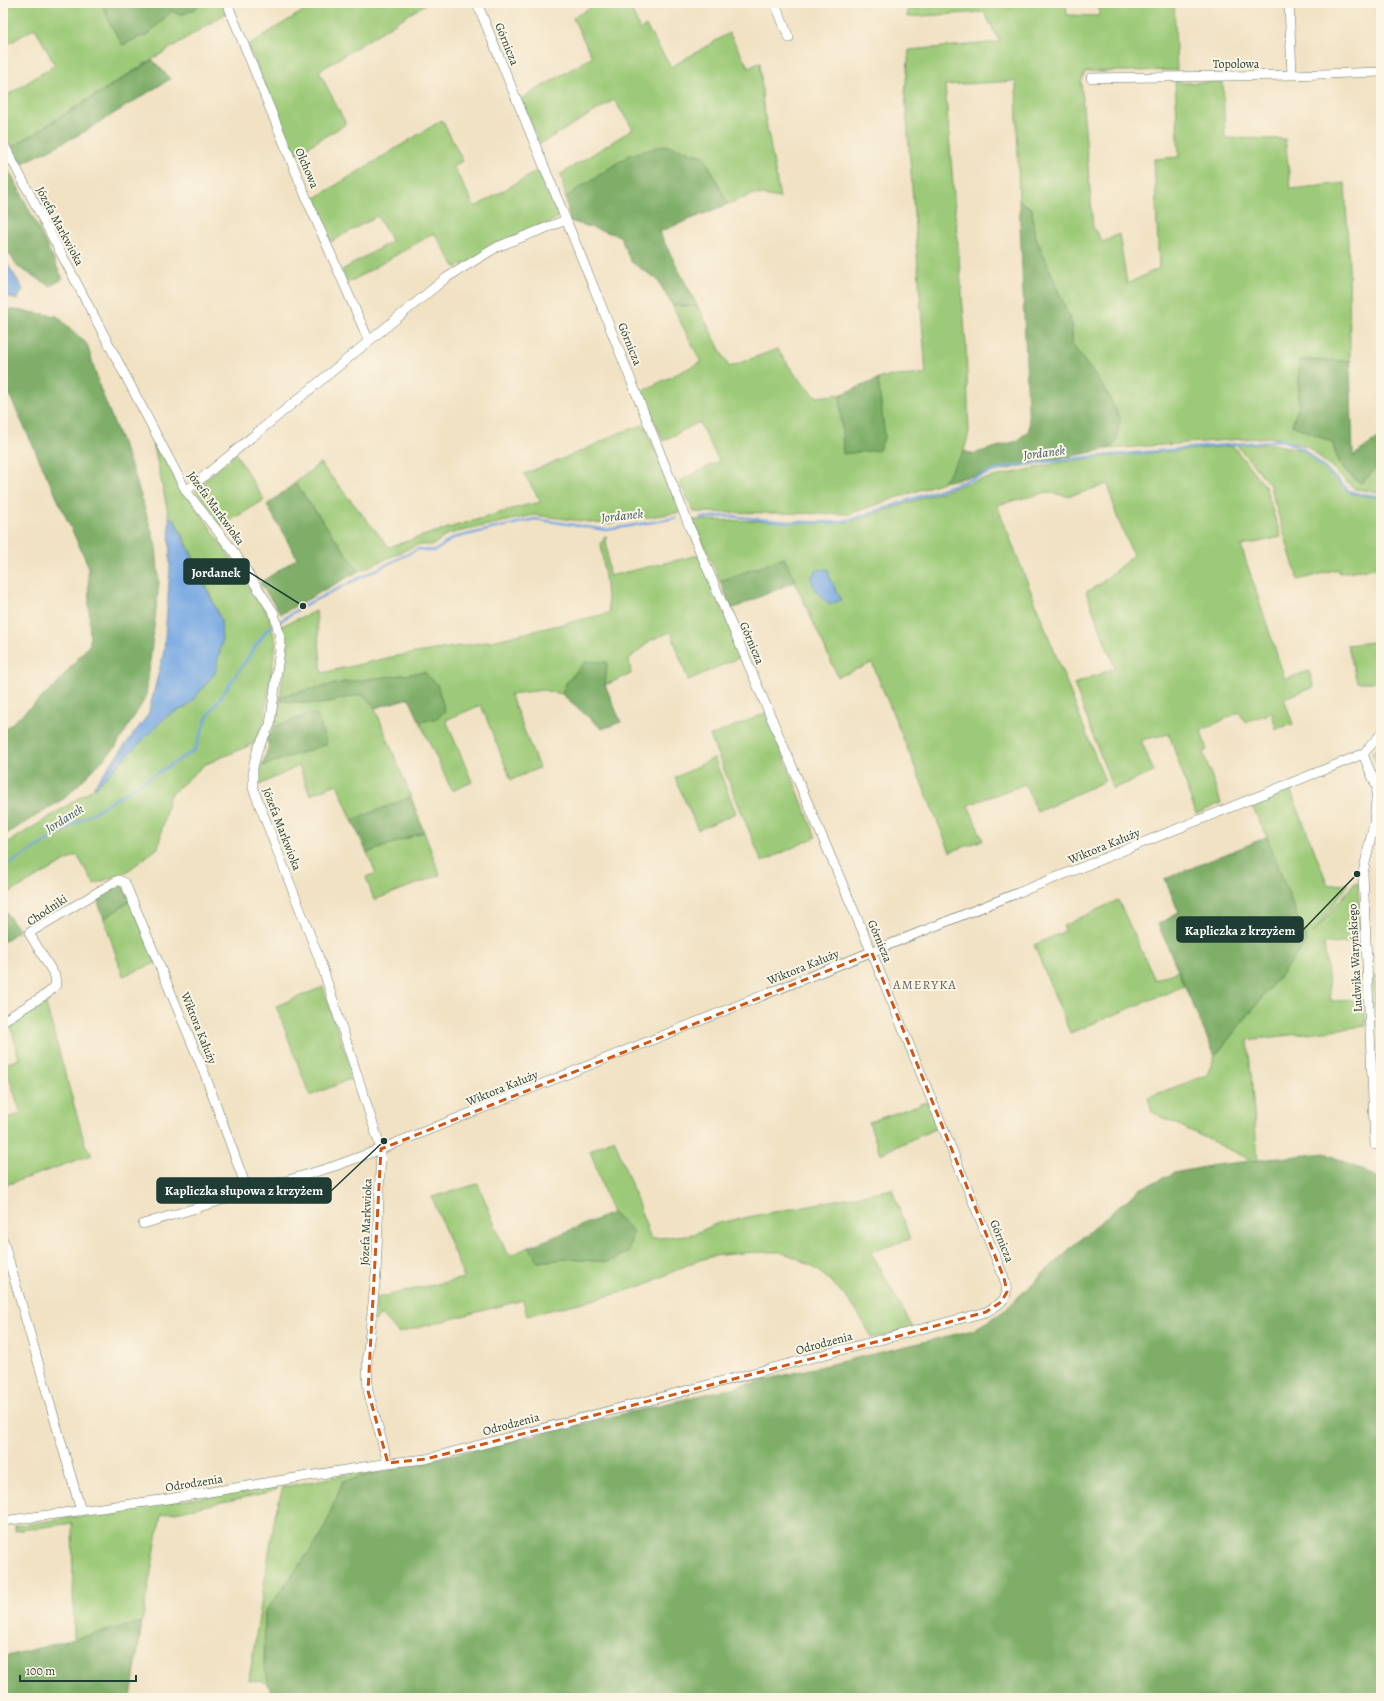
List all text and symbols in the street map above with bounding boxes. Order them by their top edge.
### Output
street label: Górnicza [491,20,523,68]
street label: Topolowa [1213,56,1260,72]
street label: Olchowa [291,145,323,191]
street label: Józefa Markwioka [32,184,88,269]
street label: Górnicza [614,320,646,368]
water label: Jordanek [1021,441,1066,464]
street label: Józefa Markwioka [184,468,248,548]
water label: Jordanek [599,505,644,526]
callout: Jordanek [184,559,249,584]
text: Jordanek [191,564,241,581]
street label: Górnicza [736,619,768,667]
street label: Józefa Markwioka [259,785,305,873]
water label: Jordanek [41,800,87,837]
street label: Wiktora Kałuży [1065,824,1143,868]
street label: Chodniki [24,891,70,929]
street label: Ludwika Waryńskiego [1344,903,1366,1013]
street label: Górnicza [864,917,896,965]
callout: Kapliczka z krzyżem [1177,917,1303,942]
text: Kapliczka z krzyżem [1185,922,1295,939]
street label: Wiktora Kałuży [764,945,842,989]
district label: AMERYKA [892,976,957,993]
street label: Wiktora Kałuży [177,989,221,1067]
street label: Wiktora Kałuży [463,1066,541,1110]
callout: Kapliczka słupowa z krzyżem [157,1178,331,1203]
street label: Józefa Markwioka [356,1178,376,1266]
text: Kapliczka słupowa z krzyżem [165,1182,323,1199]
street label: Górnicza [986,1217,1018,1265]
street label: Odrodzenia [794,1328,855,1358]
street label: Odrodzenia [481,1409,542,1439]
street label: Odrodzenia [164,1470,224,1495]
scale bar [20,1657,136,1683]
text: 100 m [26,1663,55,1679]

